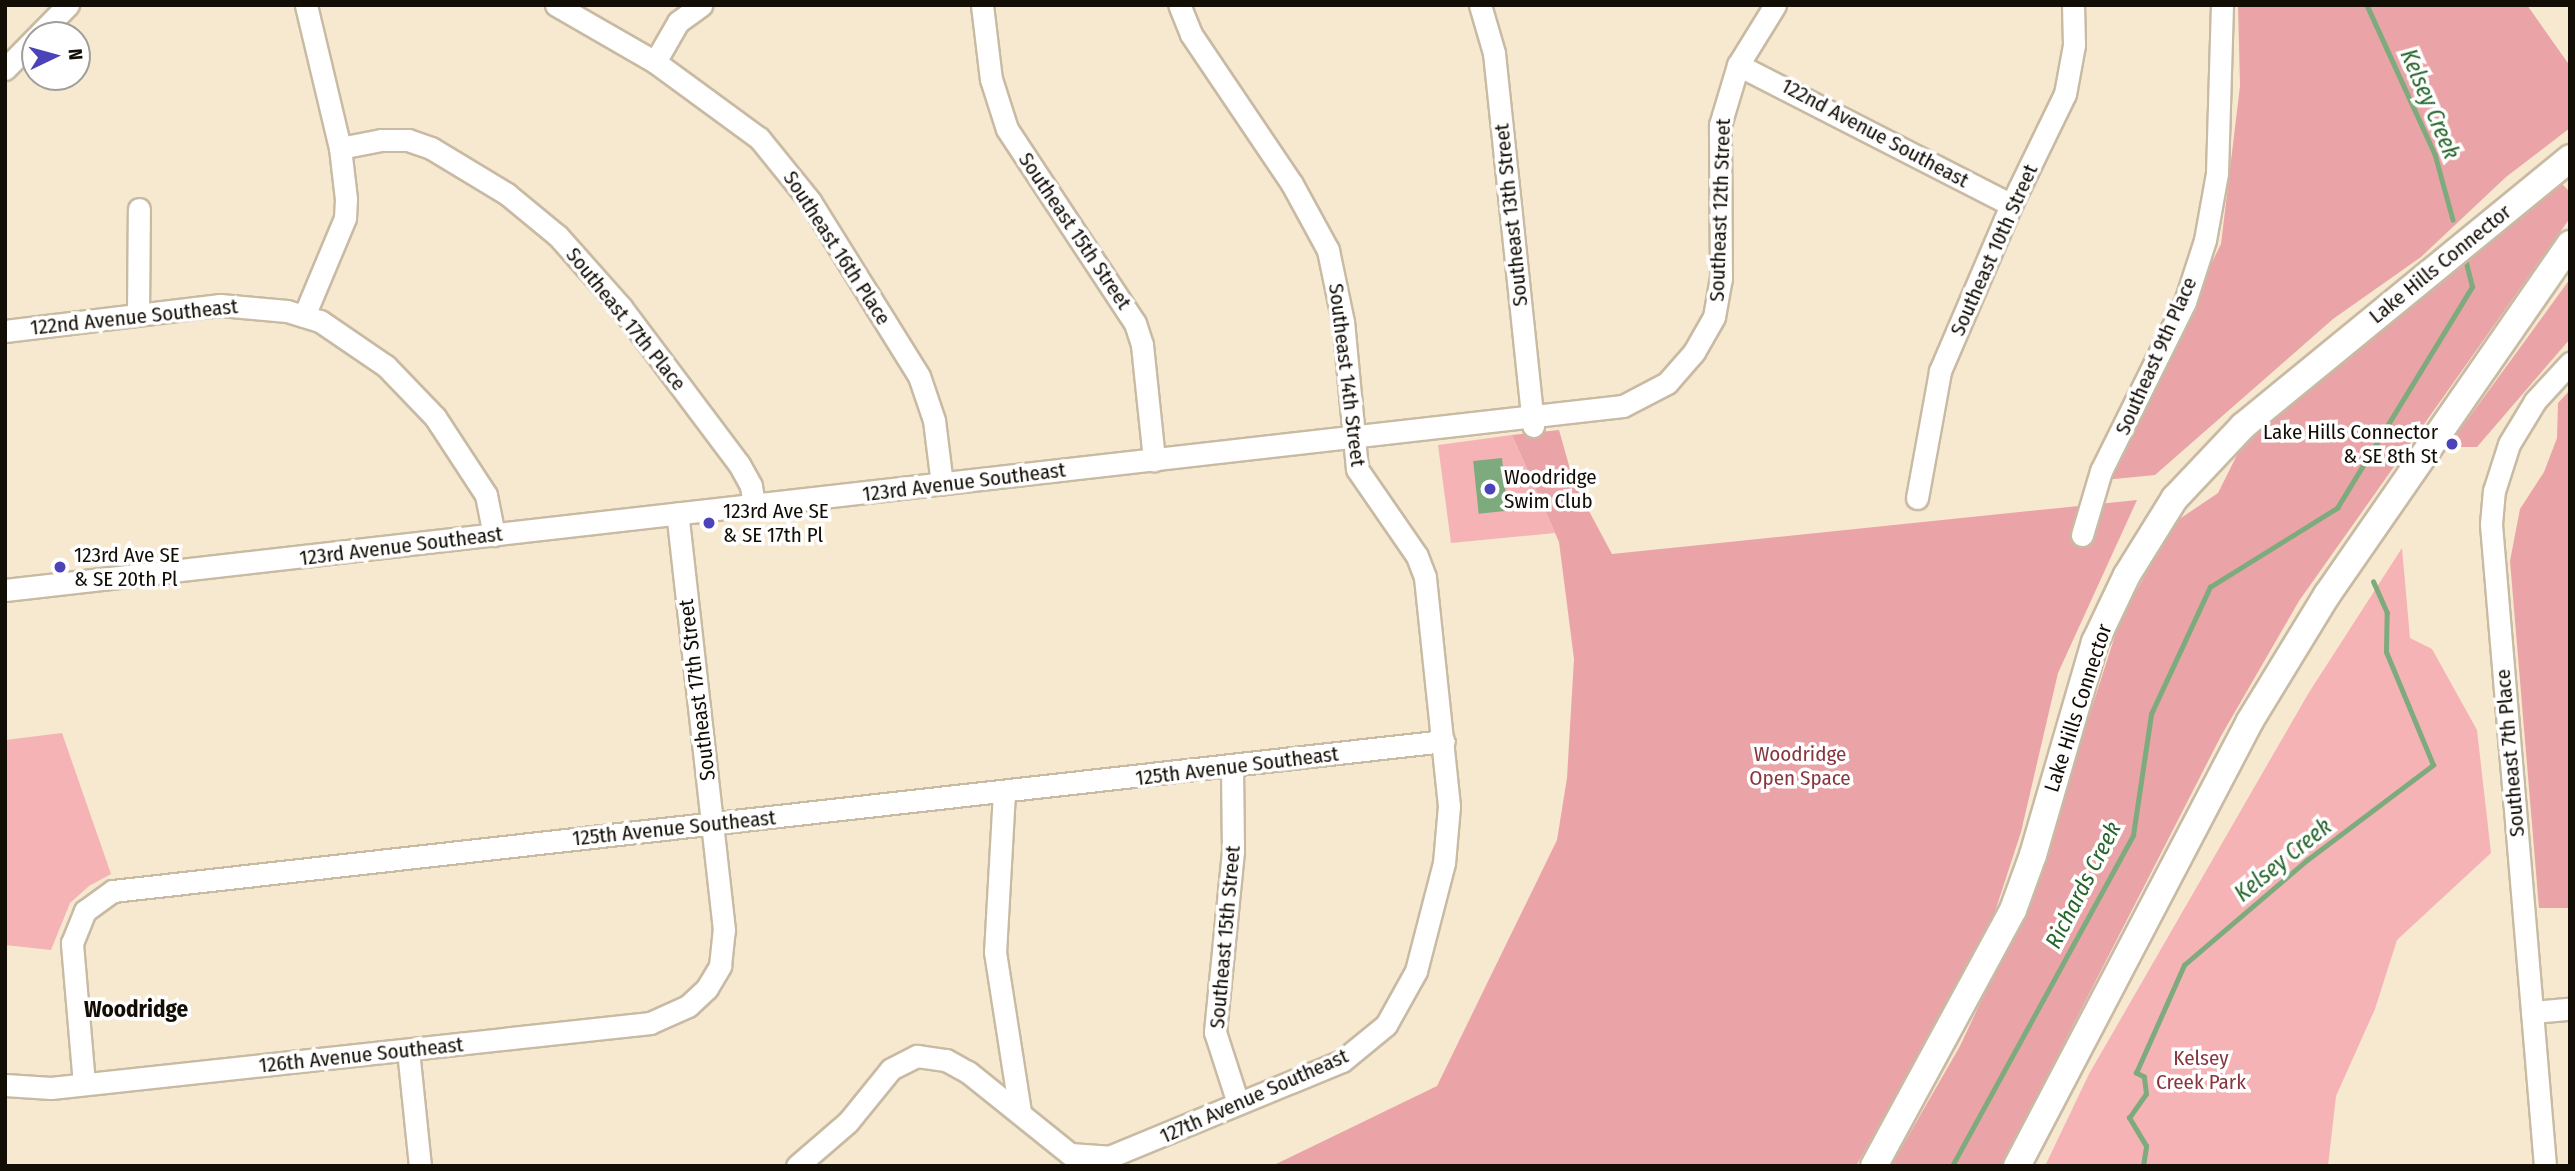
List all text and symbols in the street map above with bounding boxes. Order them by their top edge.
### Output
north arrow [21,21,91,91]
water label: Kelsey Creek [2395,45,2465,163]
text: N [63,48,87,61]
street label: 122nd Avenue Southeast [1777,73,1973,193]
street label: Southeast 12th Street [1704,118,1736,302]
street label: Southeast 13th Street [1489,122,1533,308]
street label: Southeast 15th Street [1013,148,1137,314]
street label: Southeast 10th Street [1945,160,2043,340]
street label: Southeast 16th Place [778,166,896,330]
street label: Lake Hills Connector [2364,199,2516,329]
street label: Southeast 17th Place [561,242,691,396]
street label: Southeast 9th Place [2110,273,2202,439]
street label: Southeast 14th Street [1323,282,1371,468]
street label: 122nd Avenue Southeast [29,294,239,340]
place label: Lake Hills Connector & SE 8th St [2263,419,2438,469]
marker: Lake Hills Connector & SE 8th St [2444,436,2460,452]
street label: 123rd Avenue Southeast [861,457,1067,507]
place label: Woodridge Swim Club [1504,464,1597,514]
marker: Woodridge Swim Club [1482,481,1498,497]
place label: 123rd Ave SE & SE 17th Pl [723,498,829,548]
marker: 123rd Ave SE & SE 17th Pl [701,515,717,531]
street label: 123rd Avenue Southeast [298,521,504,571]
place label: 123rd Ave SE & SE 20th Pl [74,542,180,592]
marker: 123rd Ave SE & SE 20th Pl [52,559,68,575]
street label: Southeast 17th Street [673,598,721,782]
street label: Lake Hills Connector [2039,621,2117,795]
street label: Southeast 7th Place [2490,668,2530,838]
street label: 125th Avenue Southeast [1134,741,1340,791]
park label: Woodridge Open Space [1749,741,1851,791]
street label: 125th Avenue Southeast [571,805,777,851]
water label: Kelsey Creek [2229,813,2337,907]
water label: Richards Creek [2039,817,2127,953]
street label: Southeast 15th Street [1204,844,1246,1030]
district label: Woodridge [84,995,188,1023]
street label: 126th Avenue Southeast [258,1032,464,1078]
street label: 127th Avenue Southeast [1156,1043,1352,1149]
park label: Kelsey Creek Park [2156,1045,2246,1095]

